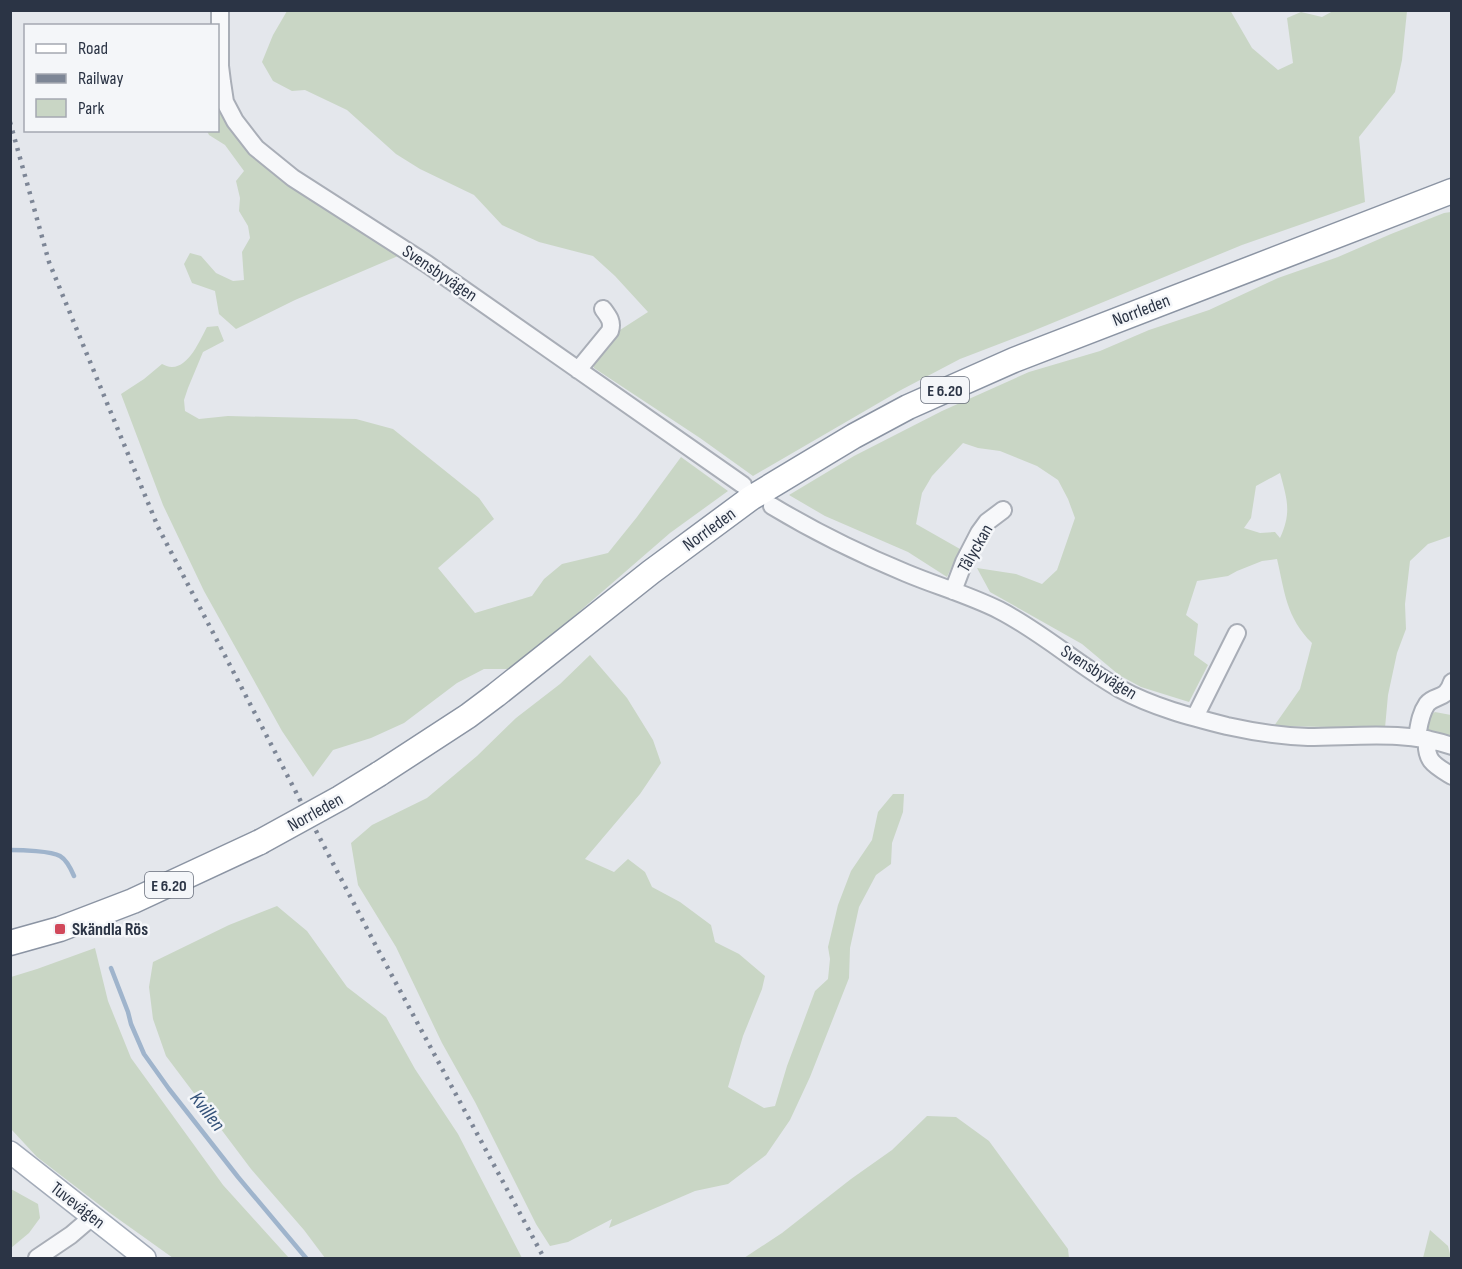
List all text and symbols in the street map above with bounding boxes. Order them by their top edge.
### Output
legend [24,24,219,132]
text: Road [78,38,108,59]
text: Railway [78,68,123,89]
text: Park [78,98,104,119]
street label: Svensbyvägen [398,241,481,306]
street label: Norrleden [1109,290,1173,331]
road number: E 6.20 [921,377,969,403]
street label: Norrleden [679,503,740,556]
street label: Tålyckan [953,521,998,576]
street label: Svensbyvägen [1057,641,1141,704]
street label: Norrleden [284,789,347,836]
road number: E 6.20 [145,872,193,898]
place label: Skändla Rös [72,919,148,940]
marker: Skändla Rös [53,922,67,936]
water label: Kvillen [184,1087,230,1136]
street label: Tuvevägen [46,1178,109,1233]

